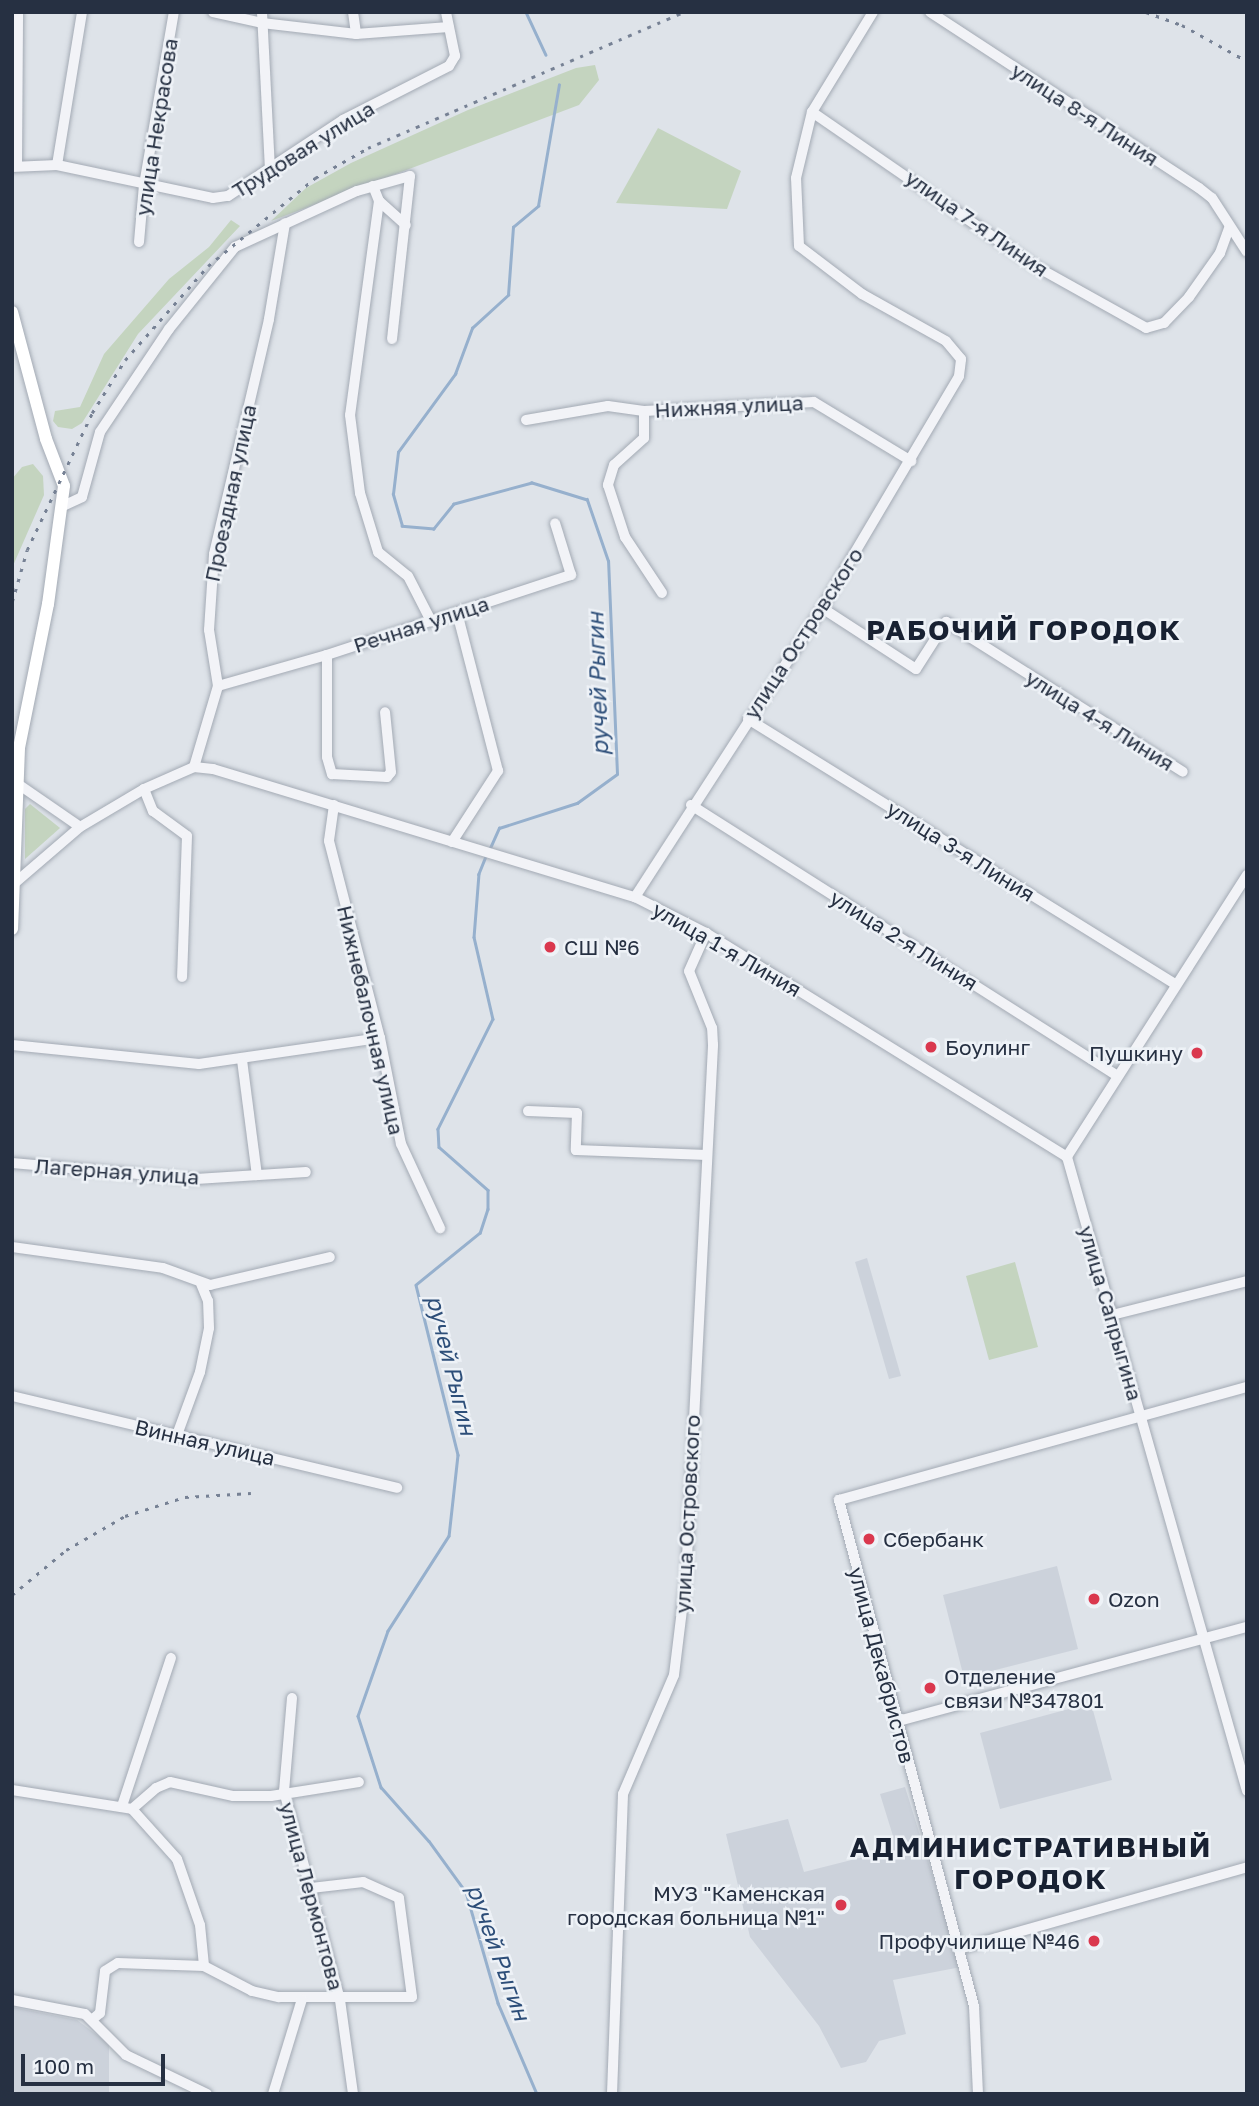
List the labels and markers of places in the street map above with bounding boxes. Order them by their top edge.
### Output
place label: СШ №6 [564,934,640,960]
marker: СШ №6 [542,939,558,955]
place label: Боулинг [945,1034,1030,1060]
marker: Боулинг [923,1039,939,1055]
place label: Пушкину [1089,1040,1183,1066]
marker: Пушкину [1189,1045,1205,1061]
place label: Сбербанк [883,1526,984,1552]
marker: Сбербанк [861,1531,877,1547]
place label: Ozon [1108,1586,1160,1612]
marker: Ozon [1086,1591,1102,1607]
place label: Отделение связи №347801 [944,1663,1104,1713]
marker: Отделение связи №347801 [922,1680,938,1696]
place label: МУЗ "Каменская городская больница №1" [567,1880,825,1930]
marker: МУЗ "Каменская городская больница №1" [831,1895,851,1915]
place label: Профучилище №46 [879,1928,1080,1954]
marker: Профучилище №46 [1086,1933,1102,1949]

